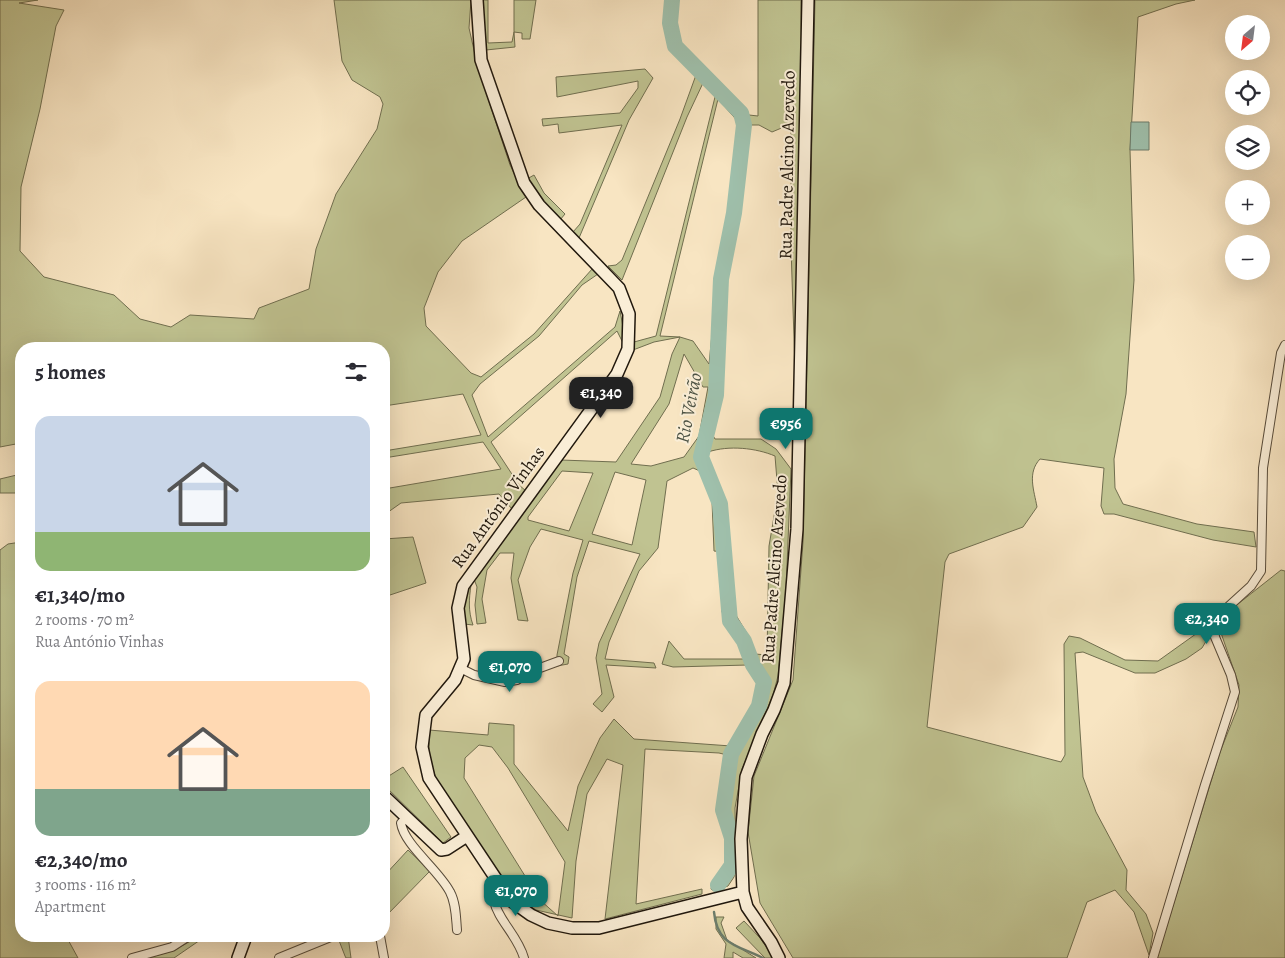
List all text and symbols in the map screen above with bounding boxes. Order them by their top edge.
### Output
north arrow [1225,15,1270,60]
map controls [1225,15,1270,280]
street label: Rua Padre Alcino Azevedo [773,70,801,260]
button: locate [1225,70,1270,115]
button: layers [1225,125,1270,170]
button: + [1225,180,1270,225]
button: − [1225,235,1270,280]
text: 5 homes [35,358,106,386]
icon: filters [342,358,370,386]
water label: Rio Veirão [669,370,709,445]
pin: €1,340 [560,376,642,419]
text: €1,340 [580,382,622,404]
pin: €956 [756,408,816,450]
text: €956 [771,413,801,435]
street label: Rua António Vinhas [446,441,550,573]
icon: home [158,449,248,539]
street label: Rua Padre Alcino Azevedo [755,474,793,664]
text: €1,340/mo [35,581,125,609]
pin: €2,340 [1166,602,1248,645]
text: €2,340 [1185,608,1229,630]
text: 2 rooms · 70 m² [35,609,134,631]
text: Rua António Vinhas [35,631,164,653]
pin: €1,070 [469,650,551,693]
text: €1,070 [489,656,531,678]
icon: home [158,714,248,804]
text: €2,340/mo [35,846,128,874]
text: 3 rooms · 116 m² [35,874,136,896]
pin: €1,070 [475,874,557,917]
text: €1,070 [495,880,537,902]
text: Apartment [35,896,106,918]

